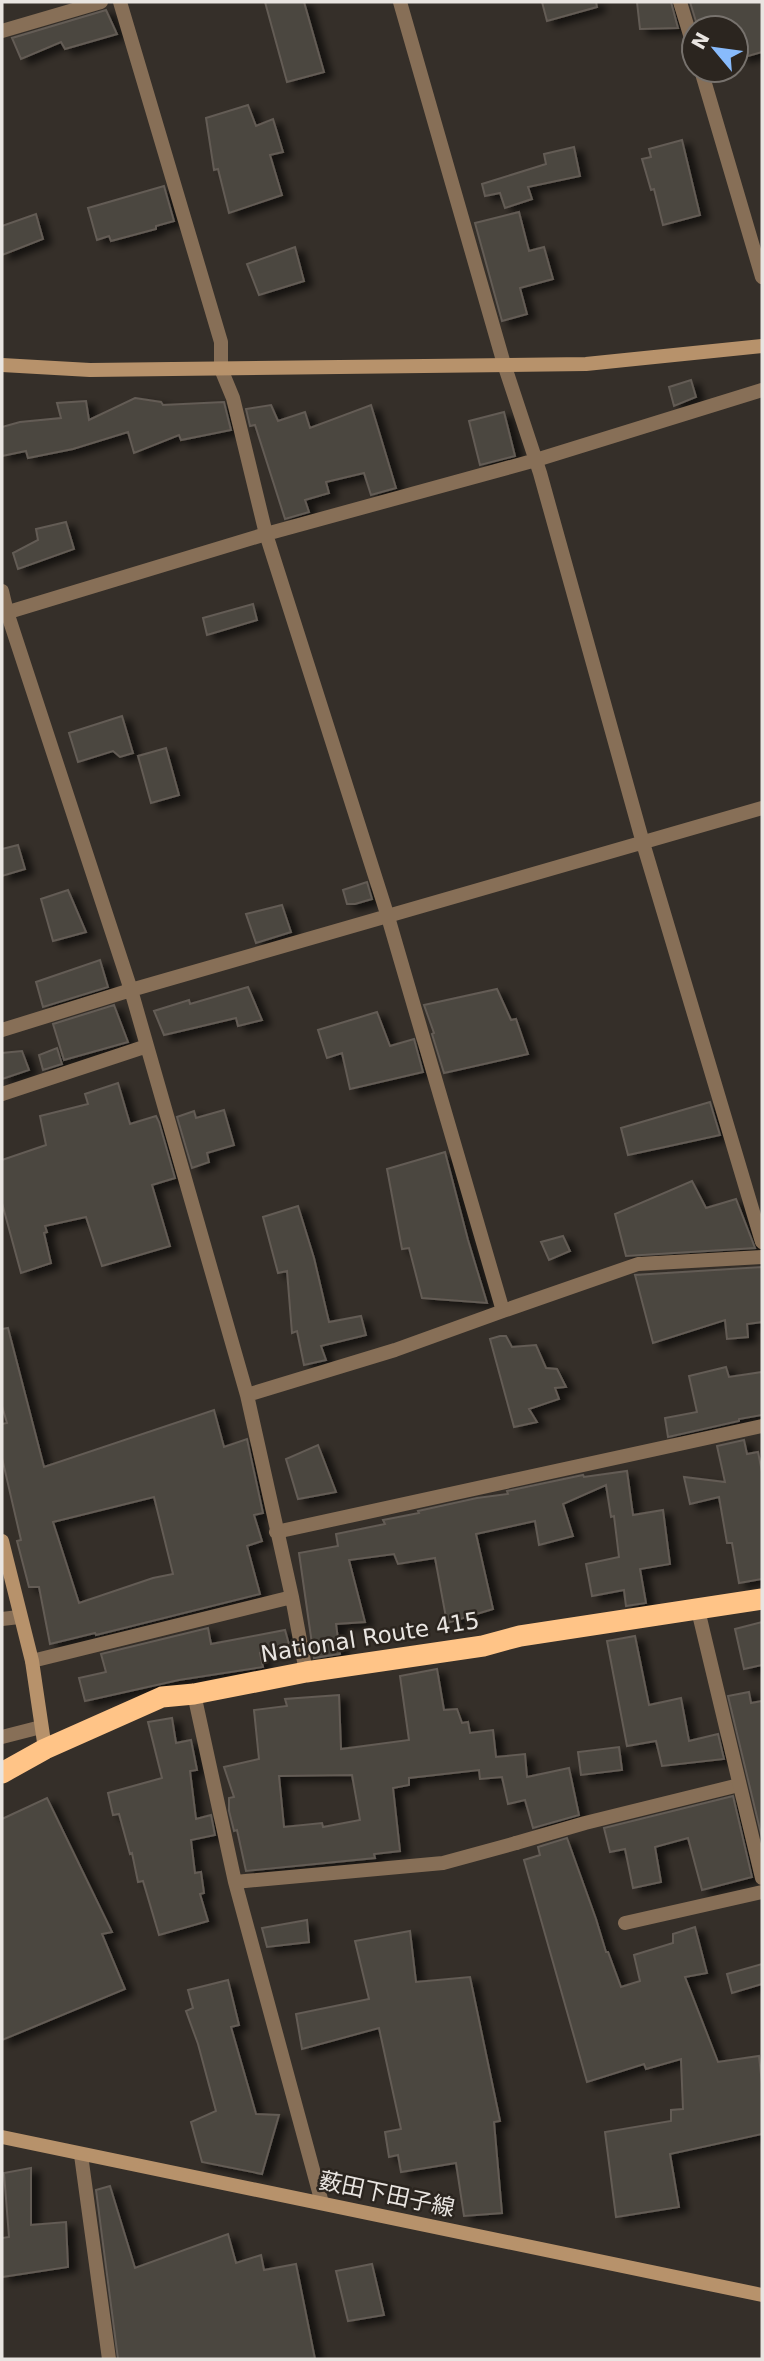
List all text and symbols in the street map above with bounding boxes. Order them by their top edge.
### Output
north arrow [680,14,750,84]
text: N [687,28,714,53]
street label: National Route 415 [259,1607,481,1667]
street label: 薮田下田子線 [317,2167,457,2221]

